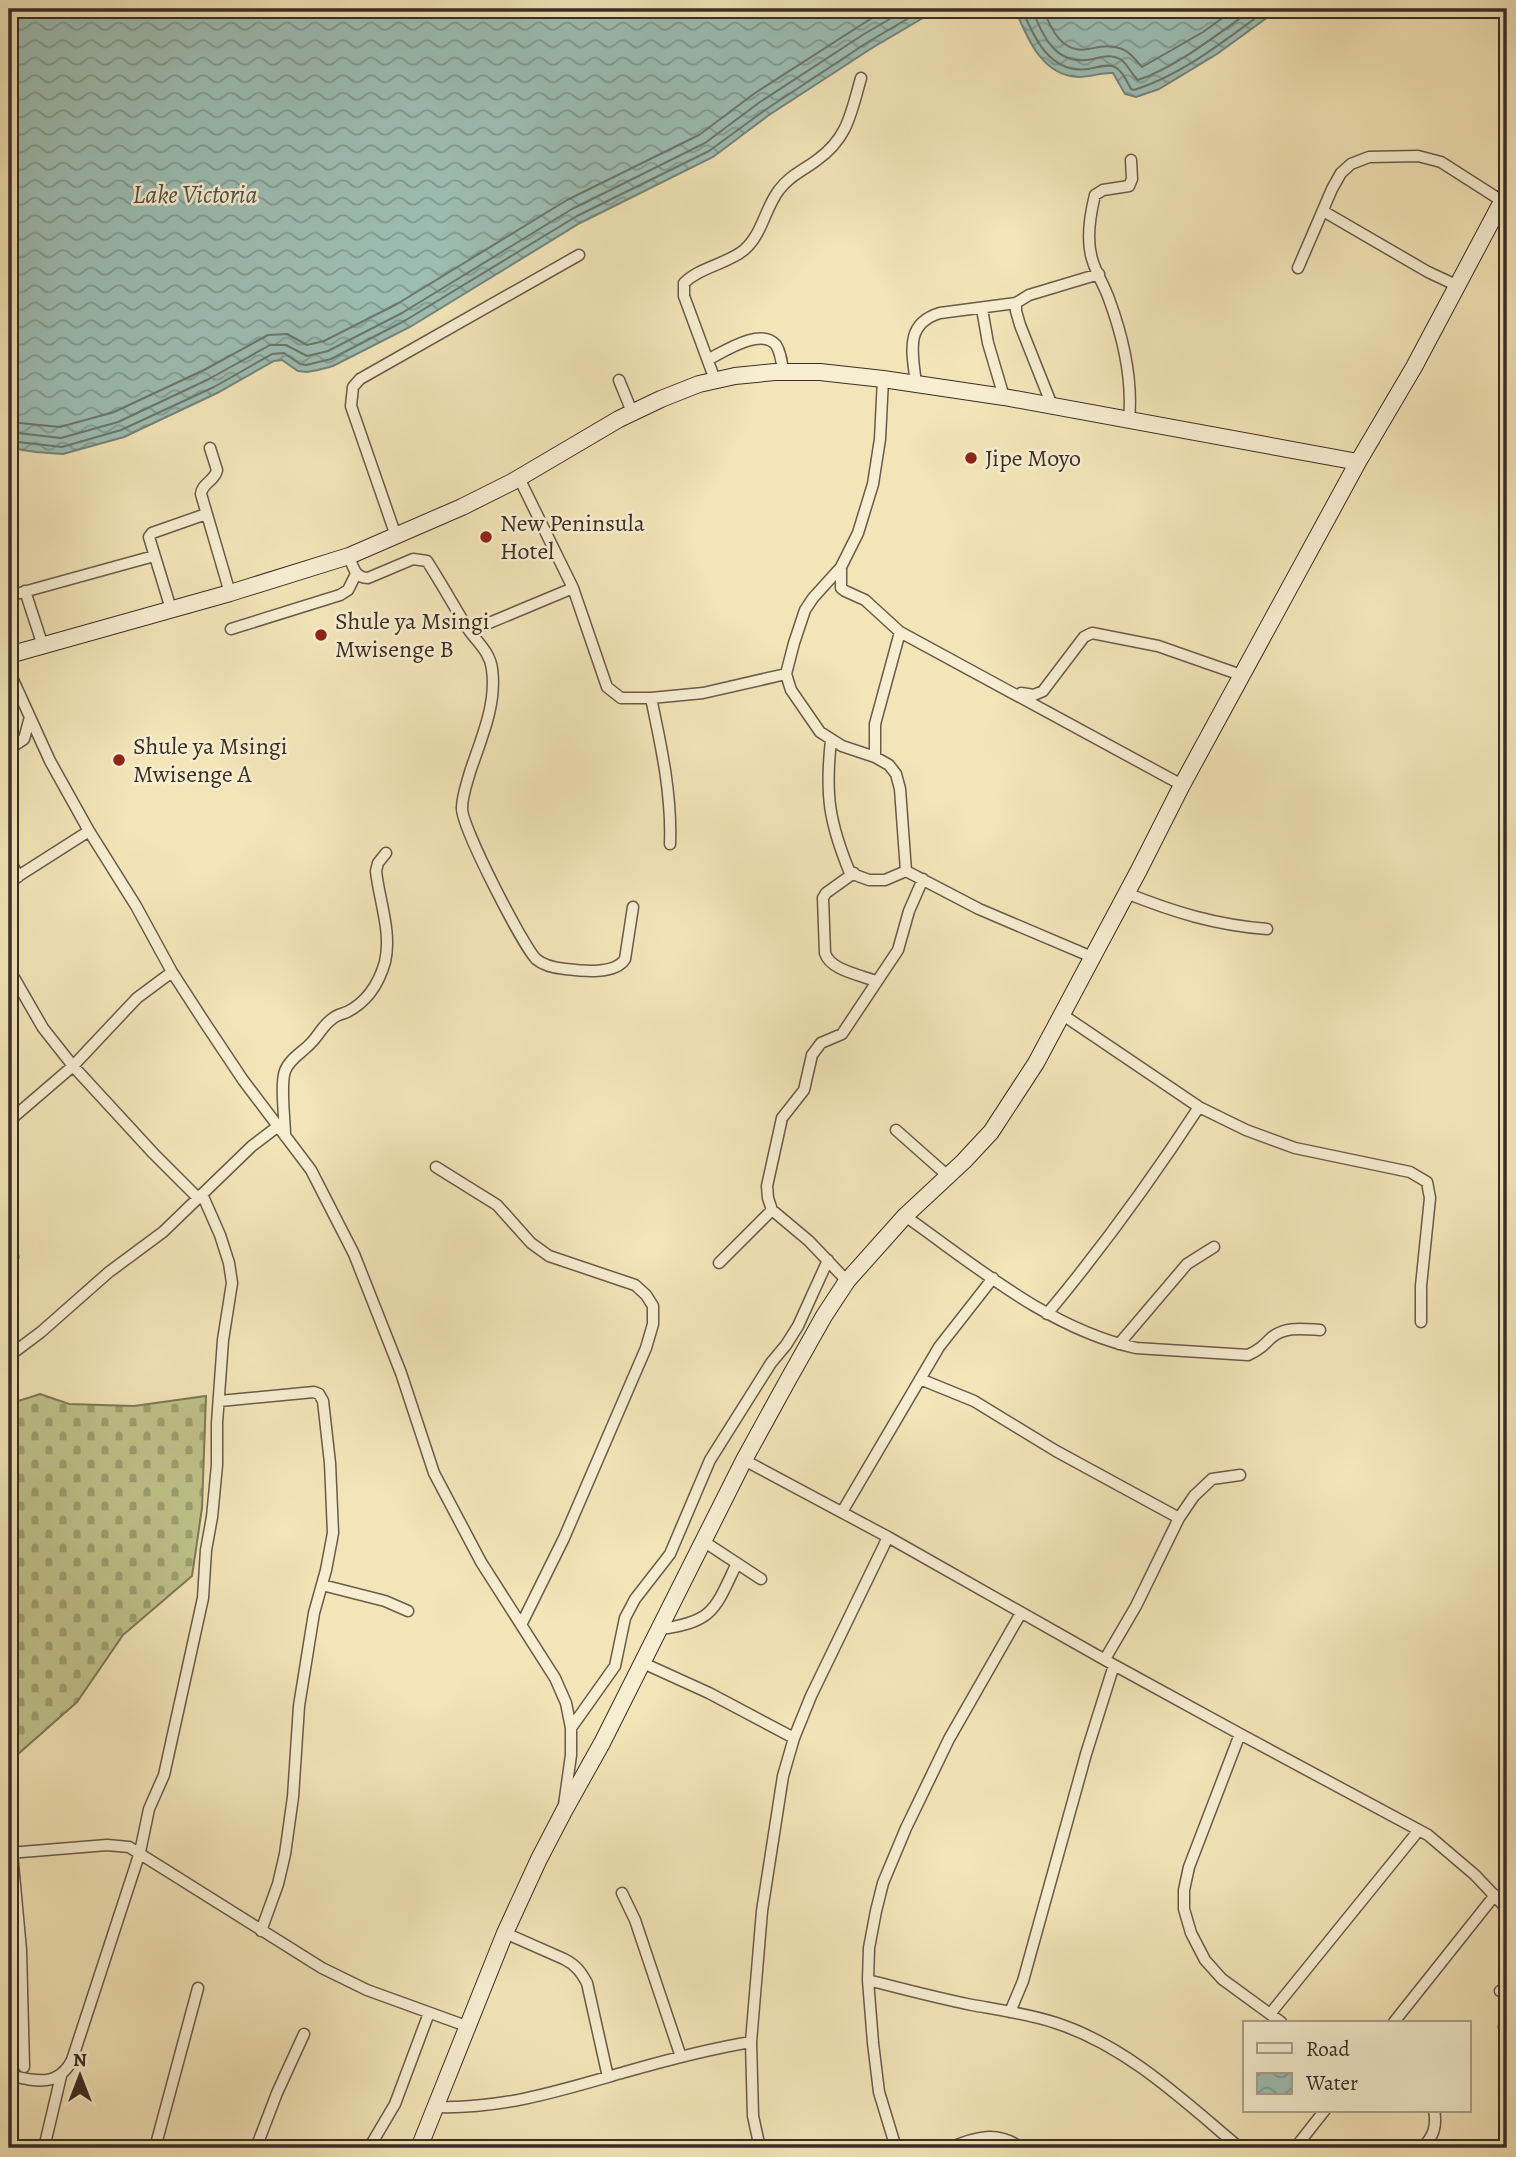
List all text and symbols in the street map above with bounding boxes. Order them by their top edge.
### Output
water label: Lake Victoria [133,177,257,212]
place label: Jipe Moyo [985,442,1081,474]
marker: Jipe Moyo [963,450,979,466]
place label: New Peninsula Hotel [500,507,646,567]
marker: New Peninsula Hotel [478,529,494,545]
place label: Shule ya Msingi Mwisenge B [335,605,490,665]
marker: Shule ya Msingi Mwisenge B [313,627,329,643]
place label: Shule ya Msingi Mwisenge A [133,730,288,790]
marker: Shule ya Msingi Mwisenge A [111,752,127,768]
legend [1243,2021,1470,2112]
text: Road [1306,2035,1350,2063]
north arrow [46,2042,116,2112]
text: N [73,2047,87,2073]
text: Water [1305,2069,1358,2097]

